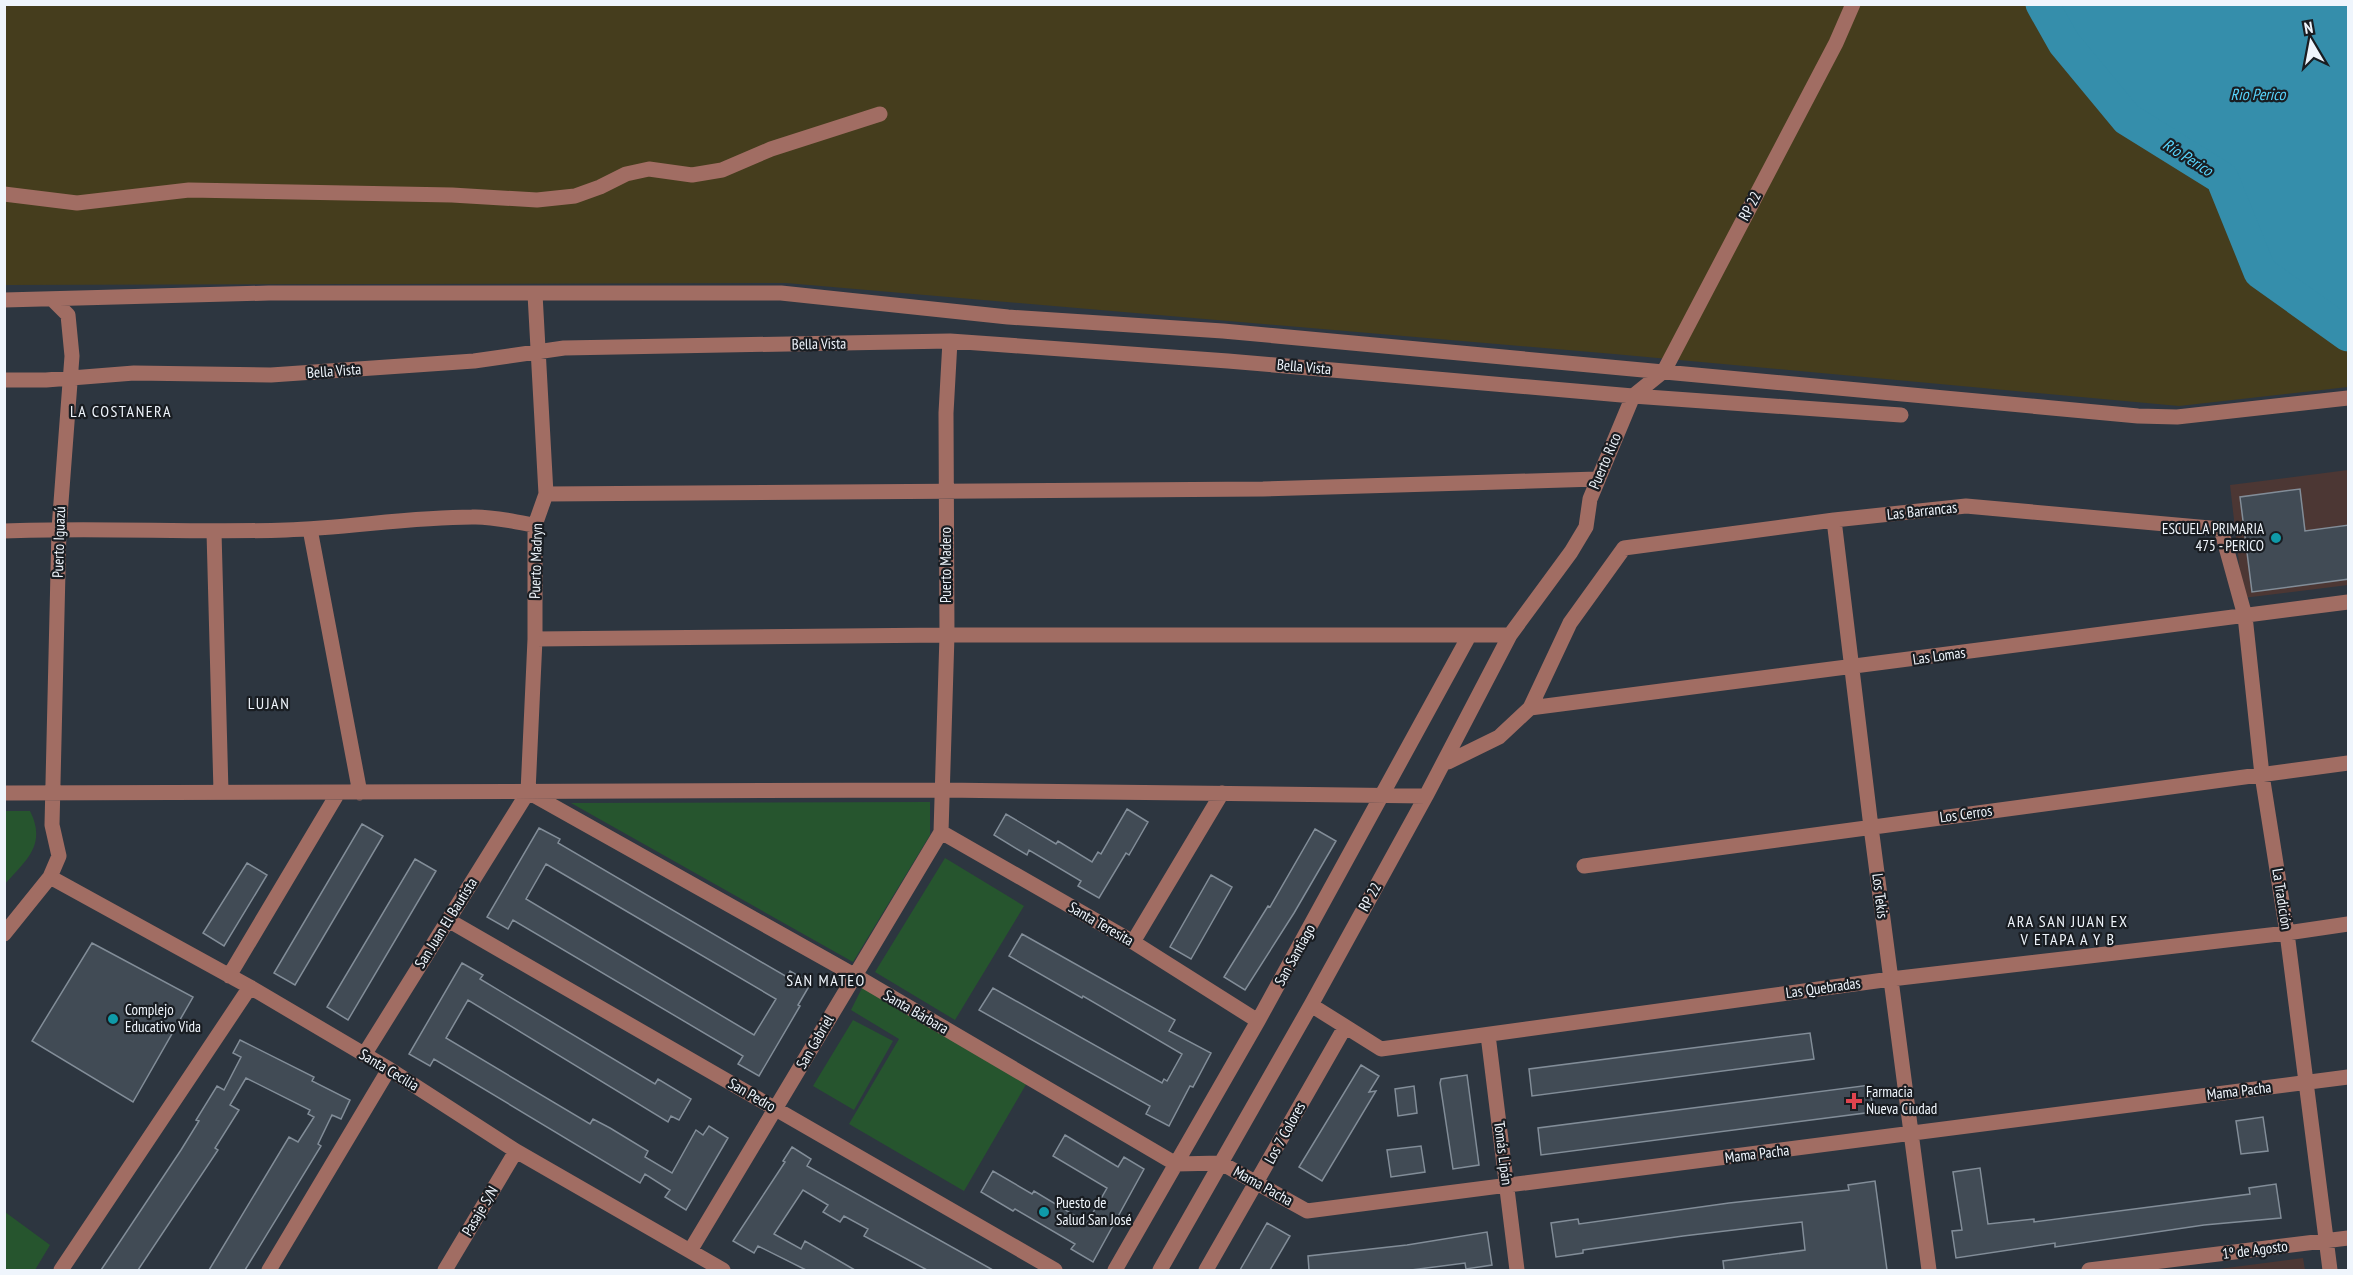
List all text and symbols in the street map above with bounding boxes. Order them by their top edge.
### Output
north arrow [2281,12,2341,72]
text: N [2302,17,2314,38]
water label: Rio Perico [2230,84,2287,104]
water label: Río Perico [2159,134,2218,181]
street label: RP 22 [1734,188,1765,224]
street label: Bella Vista [792,334,846,353]
street label: Bella Vista [1276,355,1332,378]
street label: Bella Vista [306,359,362,382]
district label: LA COSTANERA [70,401,172,421]
street label: Puerto Rico [1584,430,1625,492]
street label: Las Barrancas [1886,497,1958,524]
street label: Puerto Iguazú [48,506,69,578]
place label: ESCUELA PRIMARIA 475 - PERICO [2162,519,2265,555]
street label: Puerto Madryn [525,523,546,599]
street label: Puerto Madero [936,527,955,603]
marker: ESCUELA PRIMARIA 475 - PERICO [2269,531,2283,545]
street label: Las Lomas [1911,642,1967,669]
district label: LUJAN [248,693,290,713]
street label: Los Cerros [1939,800,1993,827]
street label: La Tradición [2268,867,2297,931]
street label: Los Tekis [1868,872,1893,920]
street label: San Juan El Bautista [410,874,481,972]
street label: RP 22 [1354,879,1385,915]
street label: Santa Teresita [1065,897,1137,950]
district label: ARA SAN JUAN EX V ETAPA A Y B [2008,911,2128,949]
street label: San Santiago [1270,921,1319,989]
district label: SAN MATEO [786,970,866,990]
street label: Las Quebradas [1784,973,1862,1002]
street label: Santa Bárbara [880,985,952,1038]
place label: Complejo Educativo Vida [125,1000,201,1036]
street label: San Gabriel [792,1011,838,1072]
marker: Complejo Educativo Vida [106,1012,120,1026]
street label: Santa Cecilia [356,1044,423,1095]
street label: San Pedro [725,1073,779,1116]
street label: Mama Pacha [2206,1077,2272,1104]
place label: Farmacia Nueva Ciudad [1866,1082,1937,1118]
marker: Farmacia Nueva Ciudad [1847,1094,1861,1108]
street label: Los 7 Colores [1260,1098,1309,1167]
street label: Tomás Lipán [1490,1120,1517,1186]
street label: Mama Pacha [1724,1140,1790,1167]
street label: Mama Pacha [1230,1162,1296,1210]
street label: Pasaje S/N [457,1182,502,1239]
place label: Puesto de Salud San José [1056,1193,1132,1229]
marker: Puesto de Salud San José [1037,1205,1051,1219]
street label: 1º de Agosto [2221,1236,2289,1263]

